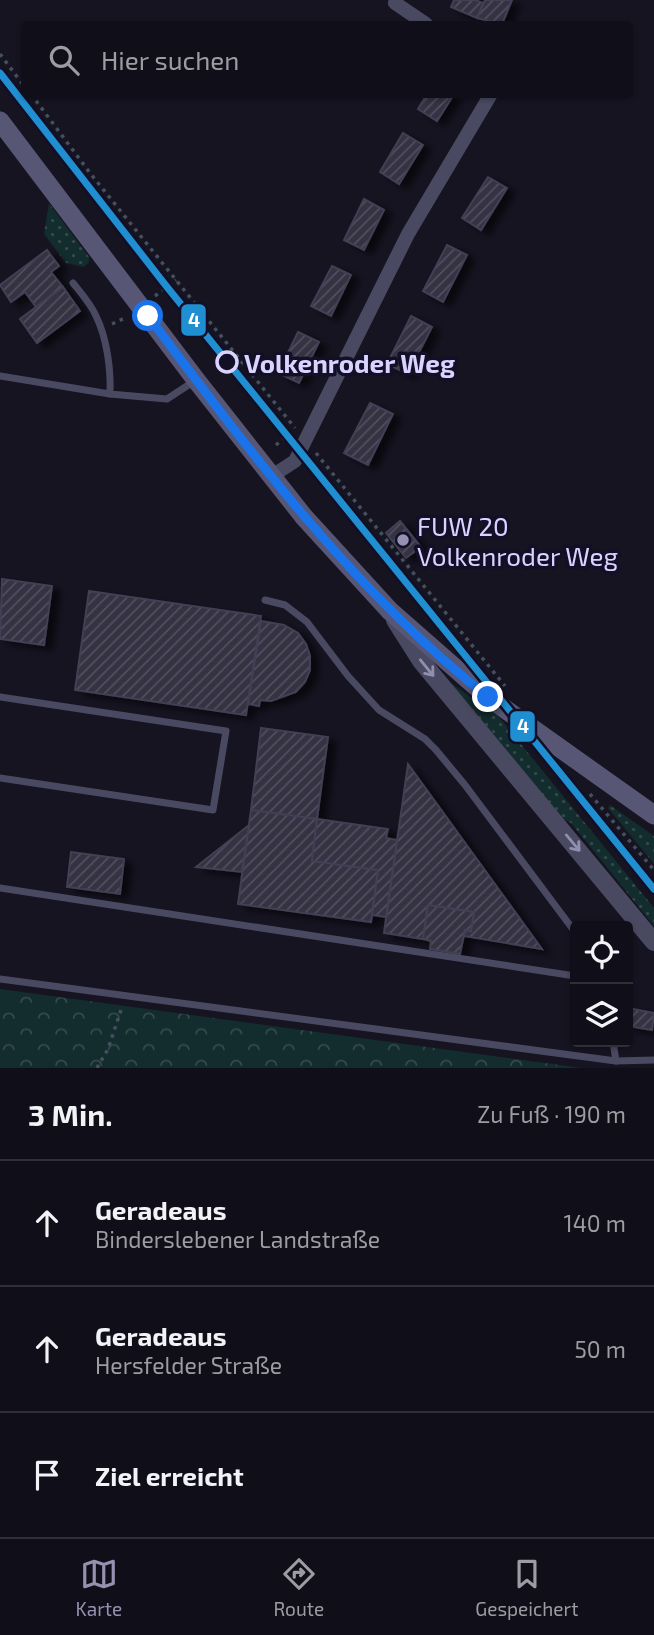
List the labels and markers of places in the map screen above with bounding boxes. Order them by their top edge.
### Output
place label: Volkenroder Weg [244,347,455,378]
marker: Volkenroder Weg [216,351,238,373]
place label: FUW 20 Volkenroder Weg [417,510,618,571]
marker: FUW 20 Volkenroder Weg [395,532,411,548]

